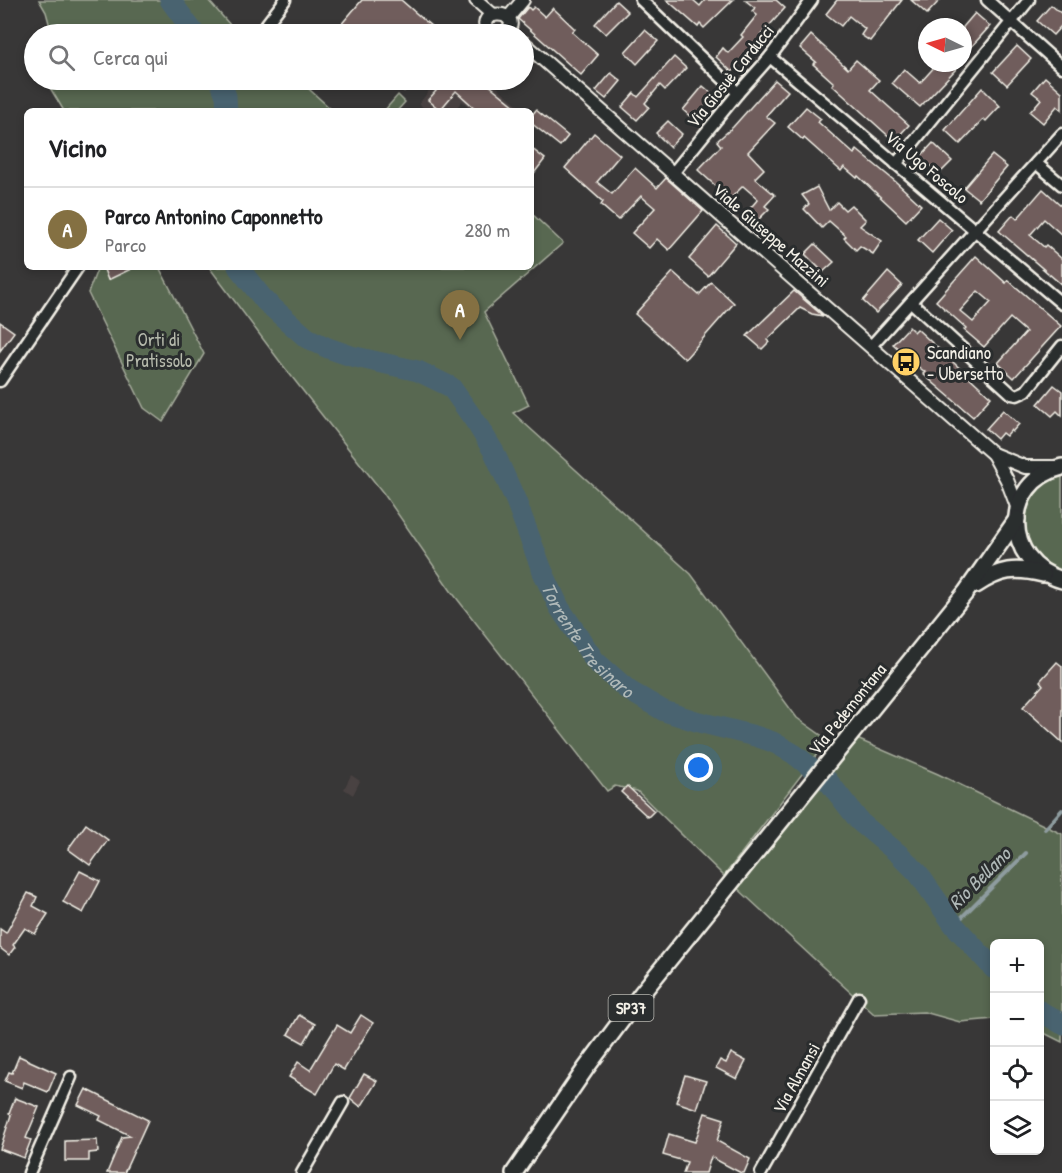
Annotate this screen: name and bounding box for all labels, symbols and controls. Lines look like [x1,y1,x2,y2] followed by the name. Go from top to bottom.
[918,18,972,72] north arrow
[680,19,780,133] street label: Via Giosuè Carducci
[24,24,534,90] search box
[45,41,78,74] icon: search
[93,42,168,72] text: Cerca qui
[880,125,974,209] street label: Via Ugo Foscolo
[48,130,107,165] text: Vicino
[707,177,835,293] street label: Viale Giuseppe Mazzini
[105,201,323,231] text: Parco Antonino Caponnetto
[63,216,72,243] text: A
[465,216,510,243] text: 280 m
[105,231,146,258] text: Parco
[440,290,480,340] pin: A
[126,327,192,373] park label: Orti di Pratissolo
[927,340,1004,386] place label: Scandiano - Ubersetto
[890,346,922,378] bus stop icon: Scandiano - Ubersetto
[536,578,640,705] water label: Torrente Tresinaro
[802,658,892,760] street label: Via Pedemontana
[684,753,713,782] your location
[942,840,1017,915] water label: Rio Bellano
[990,939,1044,1155] map controls
[990,939,1044,993] button: +
[990,993,1044,1047] button: −
[608,995,654,1021] road number: SP37
[766,1038,826,1118] street label: Via Almansi
[990,1047,1044,1101] button: locate
[990,1101,1044,1155] button: layers

